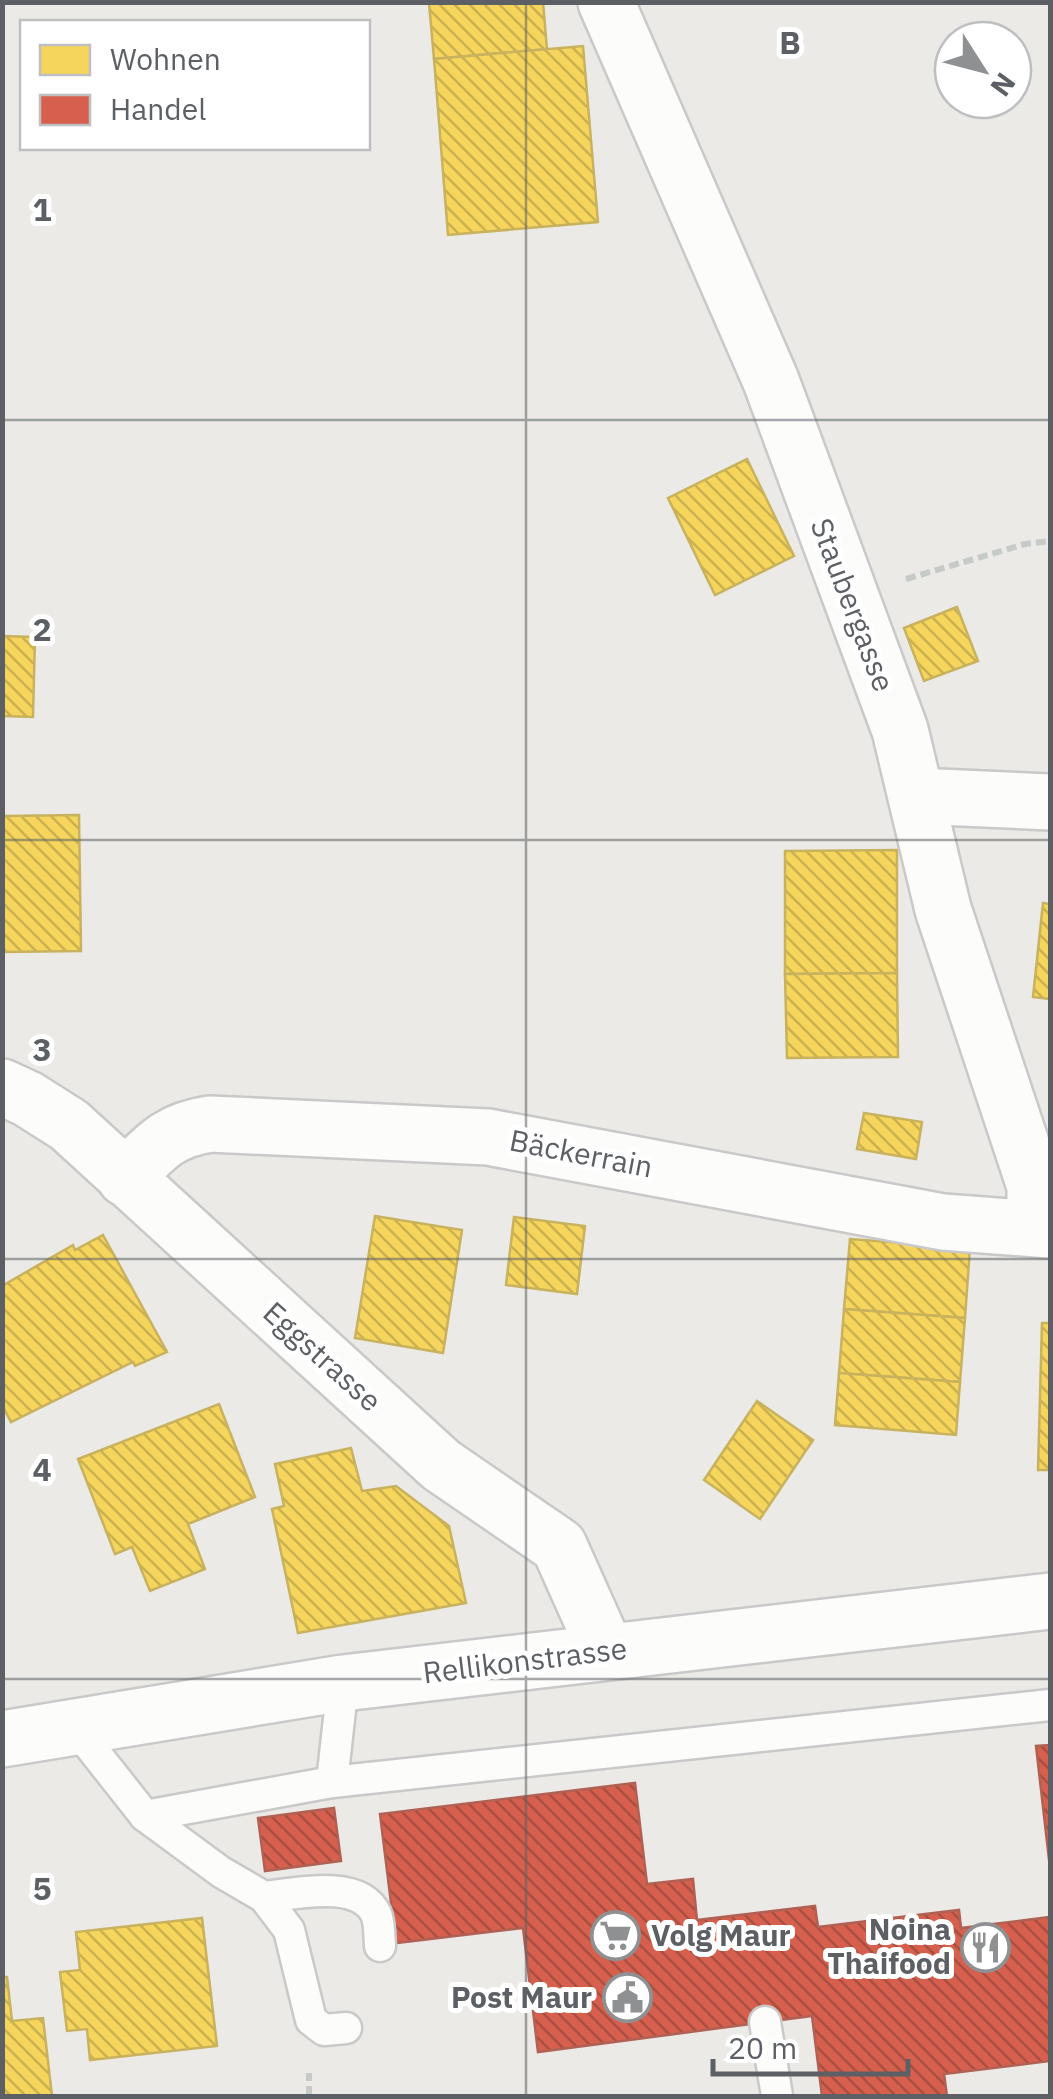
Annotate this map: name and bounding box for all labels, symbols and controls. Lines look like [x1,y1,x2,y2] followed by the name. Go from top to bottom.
[20,20,370,150] legend
[933,20,1033,120] north arrow
[779,21,801,63] text: B
[110,39,221,78] text: Wohnen
[983,66,1025,104] text: N
[110,89,206,128] text: Handel
[32,188,52,230] text: 1
[802,512,904,697] street label: Staubergasse
[32,608,52,650] text: 2
[32,1028,52,1070] text: 3
[506,1120,656,1185] street label: Bäckerrain
[256,1292,390,1419] street label: Eggstrasse
[32,1448,52,1490] text: 4
[421,1628,629,1691] street label: Rellikonstrasse
[32,1867,52,1909] text: 5
[827,1909,951,1982] place label: Noina Thaifood
[590,1910,642,1962] supermarket icon: Volg Maur
[651,1915,791,1954] place label: Volg Maur
[960,1921,1012,1973] restaurant icon: Noina Thaifood
[601,1972,653,2024] public building icon: Post Maur
[451,1977,592,2016] place label: Post Maur
[713,2014,908,2076] scale bar
[728,2028,797,2067] text: 20 m

